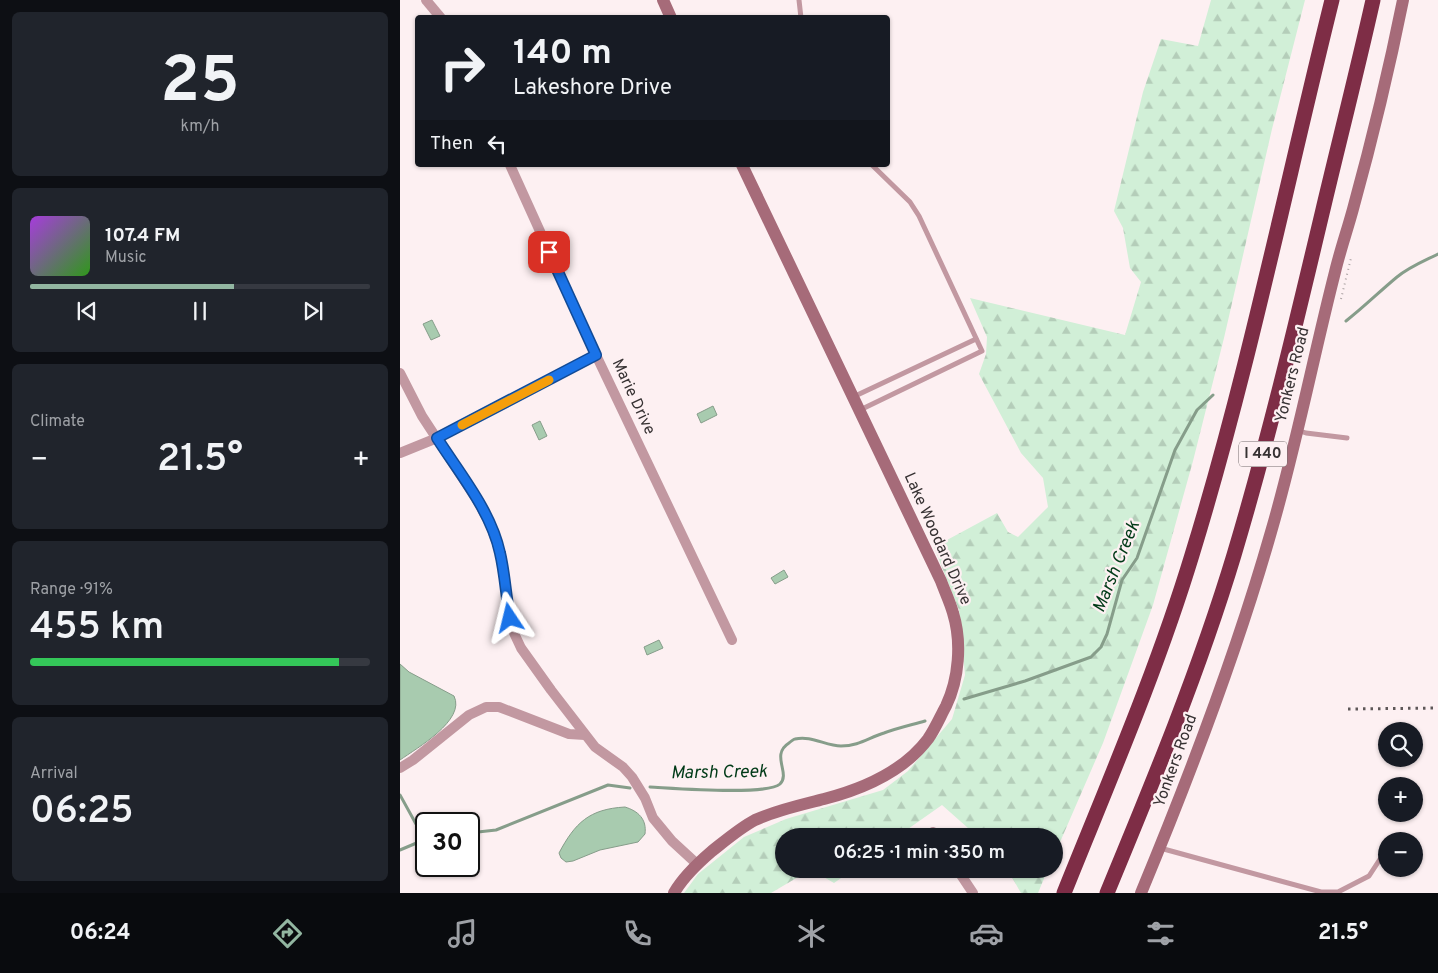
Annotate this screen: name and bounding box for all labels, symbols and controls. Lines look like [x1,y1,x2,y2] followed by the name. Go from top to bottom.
[513,32,612,76] text: 140 m
[430,35,495,100] icon: right
[160,43,240,125] text: 25
[513,75,672,102] text: Lakeshore Drive
[181,117,219,137] text: km/h
[483,130,511,158] icon: left
[430,132,473,156] text: Then
[105,224,180,248] text: 107.4 FM
[528,231,570,273] pin
[535,238,563,266] icon: arrive
[105,248,146,268] text: Music
[73,297,101,325] icon: previous
[186,297,214,325] icon: pause
[299,297,327,325] icon: next
[1271,325,1315,425] street label: Yonkers Road
[607,356,659,438] street label: Marie Drive
[30,412,85,432] text: Climate
[157,436,243,485] text: 21.5°
[1239,442,1287,466] road number: I 440
[30,443,48,479] text: −
[352,443,370,479] text: +
[899,470,975,608] street label: Lake Woodard Drive
[1088,517,1146,616] water label: Marsh Creek
[30,580,113,600] text: Range · 91%
[483,591,535,643] position arrow
[30,604,164,653] text: 455 km
[1150,712,1202,810] street label: Yonkers Road
[1378,722,1423,877] map controls
[1378,722,1423,767] button: search
[670,761,768,785] water label: Marsh Creek
[30,764,78,784] text: Arrival
[1378,777,1423,822] button: +
[30,788,134,837] text: 06:25
[415,812,480,877] speed limit sign: 30
[1378,832,1423,877] button: −
[833,841,1005,865] text: 06:25 · 1 min · 350 m
[270,916,305,951] icon: directions
[445,916,480,951] icon: music
[620,916,655,951] icon: phone
[794,916,829,951] icon: climate
[969,916,1004,951] icon: car
[1143,916,1178,951] icon: filters
[70,920,131,947] text: 06:24
[1318,920,1368,947] text: 21.5°

